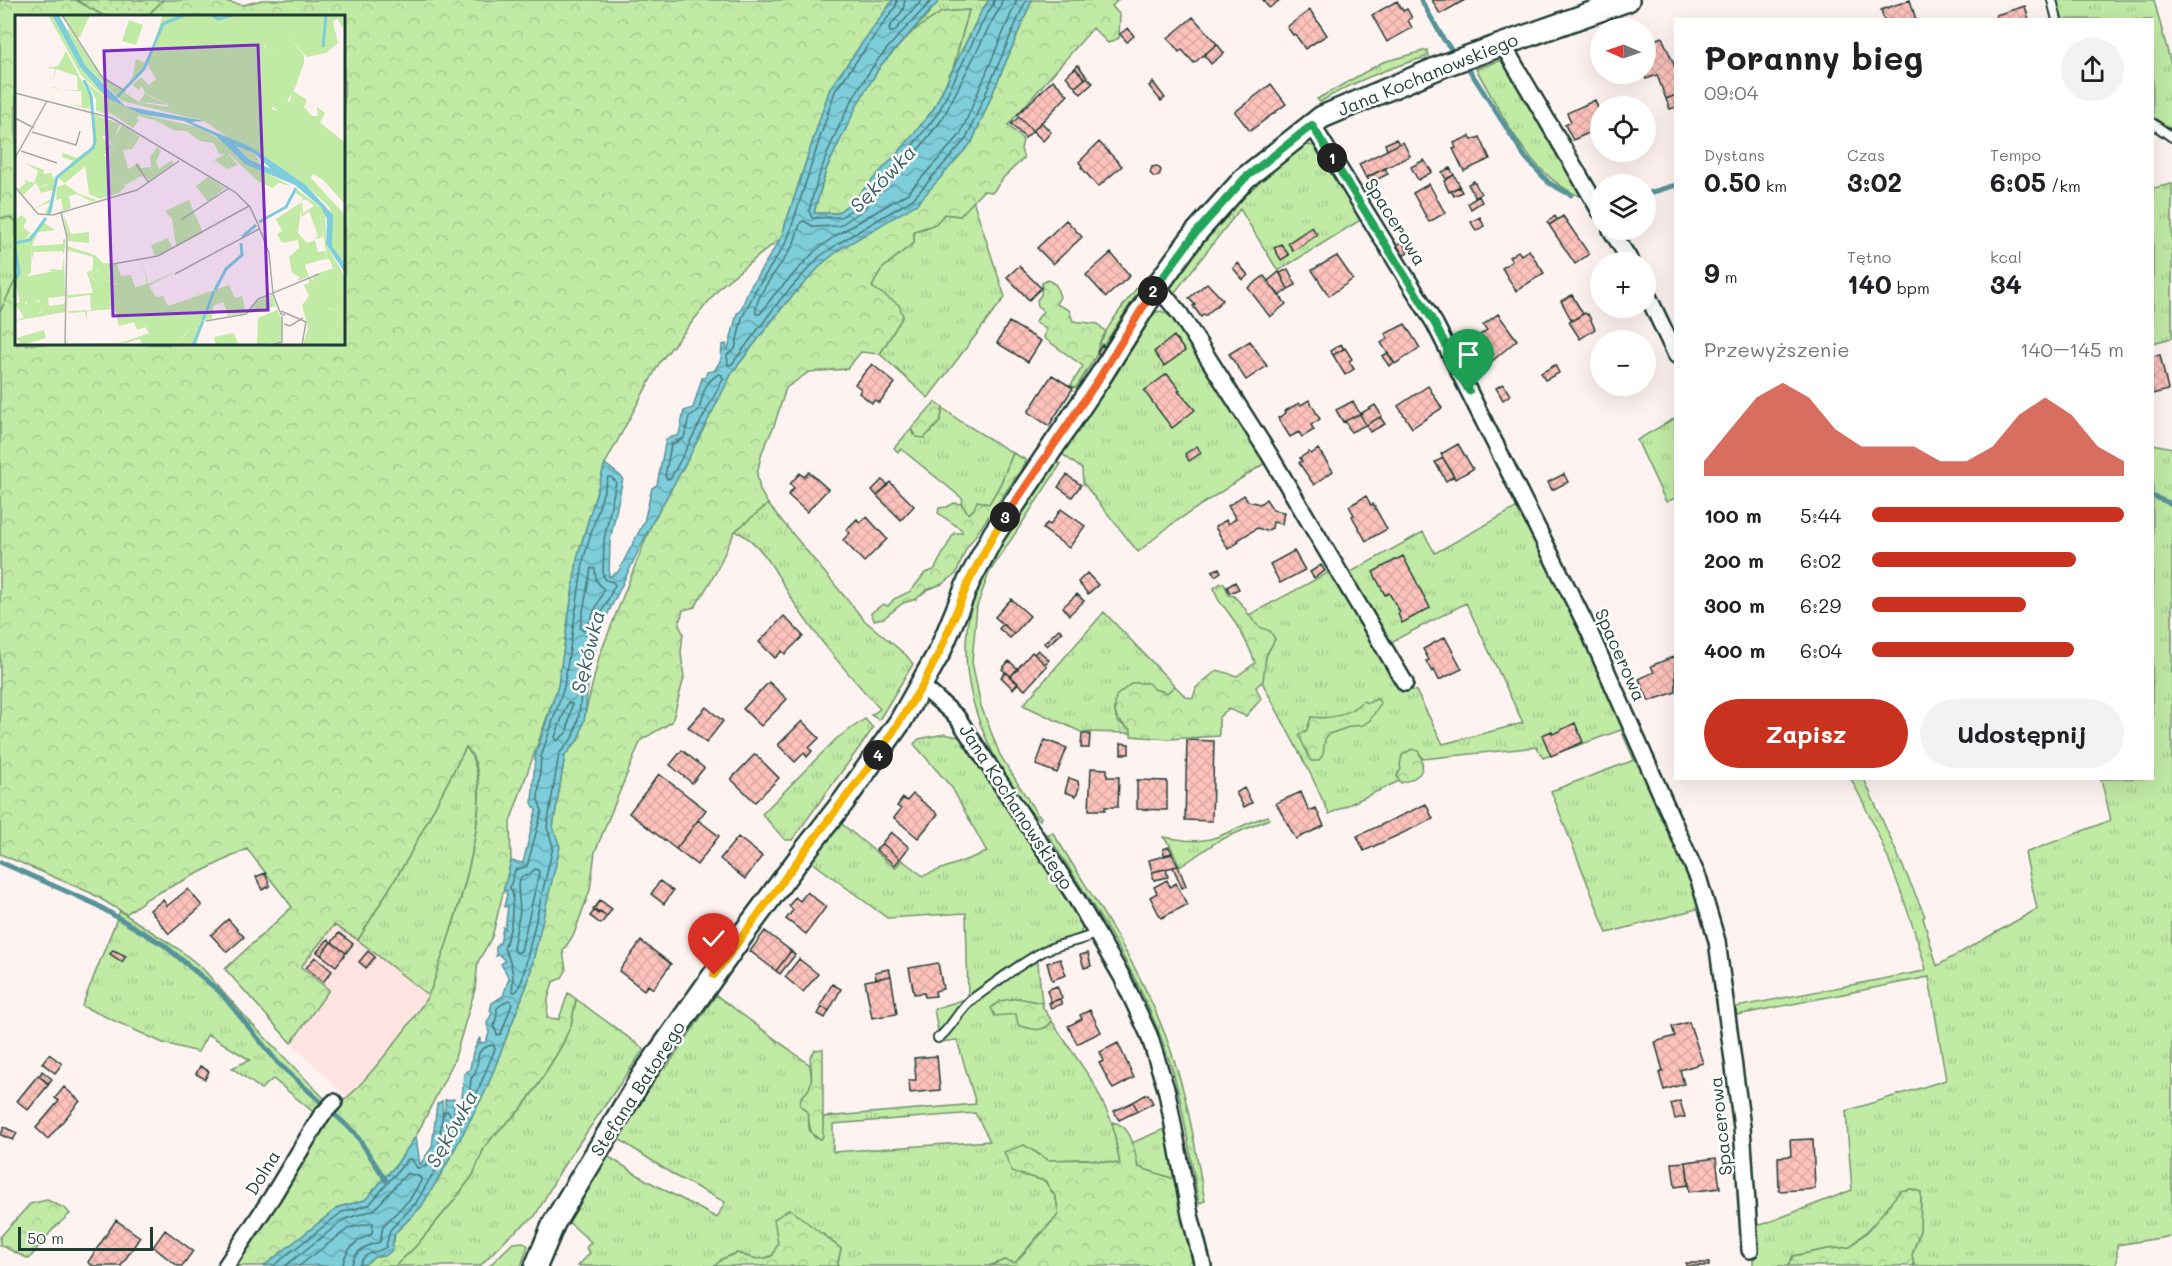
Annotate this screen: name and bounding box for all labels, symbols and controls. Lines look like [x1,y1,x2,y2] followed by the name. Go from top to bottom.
[15,15,345,345] inset map
[1590,18,1656,84] north arrow
[1590,18,1656,396] map controls
[1334,27,1522,121] street label: Jana Kochanowskiego
[1704,35,1923,78] text: Poranny bieg
[2061,38,2124,101] button: share
[1704,79,1758,105] text: 09:04
[1590,96,1656,162] button: locate
[843,139,921,218] water label: Sękówka
[1317,143,1347,173] pin: 1
[1704,144,1765,165] text: Dystans
[1847,144,1885,165] text: Czas
[1990,144,2041,165] text: Tempo
[1328,147,1336,168] text: 1
[1704,165,1761,199] text: 0.50
[1847,165,1902,199] text: 3:02
[1990,165,2046,199] text: 6:05
[1359,173,1432,270] street label: Spacerowa
[1590,174,1656,240] button: layers
[1761,175,1787,196] text: km
[2046,175,2081,196] text: /km
[1847,246,1891,267] text: Tętno
[1990,246,2022,267] text: kcal
[1590,252,1656,318] button: +
[1704,256,1720,290] text: 9
[1720,266,1738,287] text: m
[1847,267,1892,301] text: 140
[1990,267,2022,301] text: 34
[1138,276,1168,306] pin: 2
[1892,277,1930,298] text: bpm
[1149,280,1157,301] text: 2
[1443,329,1494,391] pin
[1590,330,1656,396] button: −
[1704,336,1850,362] text: Przewyższenie
[2020,336,2124,362] text: 140–145 m
[1452,338,1485,371] icon: arrive
[990,502,1020,532] pin: 3
[1704,502,1762,528] text: 100 m
[1800,502,1841,528] text: 5:44
[1000,506,1010,527] text: 3
[1704,547,1764,573] text: 200 m
[1800,547,1842,573] text: 6:02
[1704,592,1765,618] text: 300 m
[1800,592,1841,618] text: 6:29
[1590,604,1652,705] street label: Spacerowa
[564,608,610,696] water label: Sękówka
[1704,637,1765,663] text: 400 m
[1800,637,1842,663] text: 6:04
[1704,699,1908,768] button: Zapisz
[1920,699,2124,768] button: Udostępnij
[954,719,1079,894] street label: Jana Kochanowskiego
[863,740,893,770] pin: 4
[873,744,883,765] text: 4
[688,913,739,975] pin
[697,922,730,955] icon: check
[584,1016,690,1161] street label: Stefana Batorego
[1703,1076,1737,1177] street label: Spacerowa
[419,1085,483,1172] water label: Sękówka
[239,1145,285,1200] street label: Dolna
[18,1224,153,1252] scale bar
[27,1227,64,1248] text: 50 m

